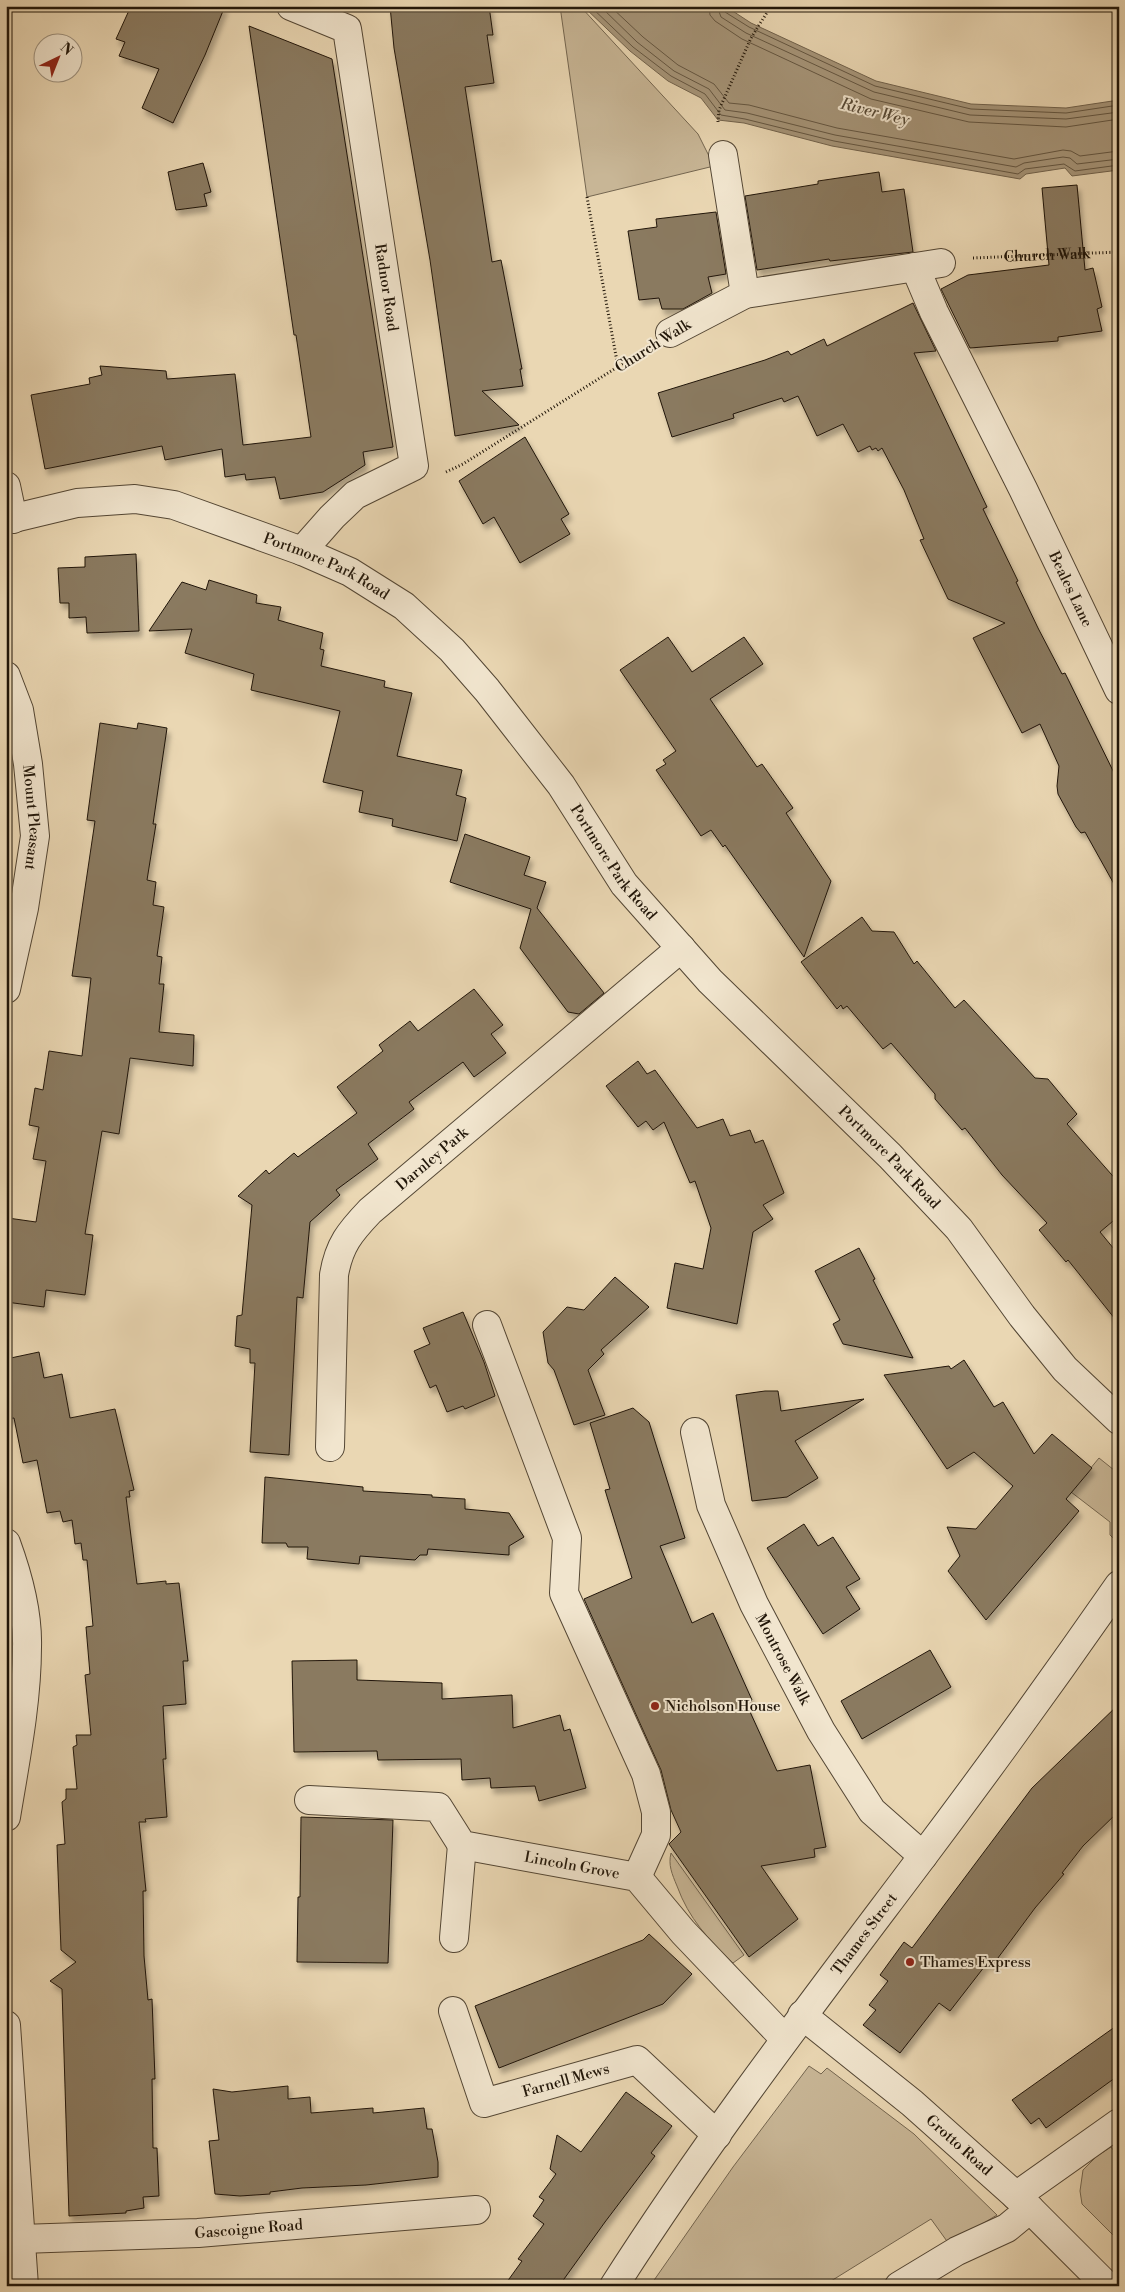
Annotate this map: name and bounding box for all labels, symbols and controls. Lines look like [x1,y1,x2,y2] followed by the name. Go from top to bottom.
[32,32,82,82] north arrow
[56,39,76,60] text: N
[837,94,912,130] water label: River Wey
[371,242,403,333] street label: Radnor Road
[1003,244,1092,266] street label: Church Walk
[611,315,696,377] street label: Church Walk
[261,528,393,604] street label: Portmore Park Road
[1044,547,1097,630] street label: Beales Lane
[19,764,45,872] street label: Mount Pleasant
[566,801,661,924] street label: Portmore Park Road
[834,1102,945,1213] street label: Portmore Park Road
[392,1122,473,1194] street label: Darnley Park
[751,1610,815,1709] street label: Montrose Walk
[665,1697,781,1716] place label: Nicholson House
[649,1700,661,1712] marker: Nicholson House
[523,1847,621,1883] street label: Lincoln Grove
[827,1889,902,1979] street label: Thames Street
[920,1953,1031,1972] place label: Thames Express
[904,1956,916,1968] marker: Thames Express
[520,2059,612,2101] street label: Farnell Mews
[922,2110,997,2180] street label: Grotto Road
[194,2215,304,2243] street label: Gascoigne Road

